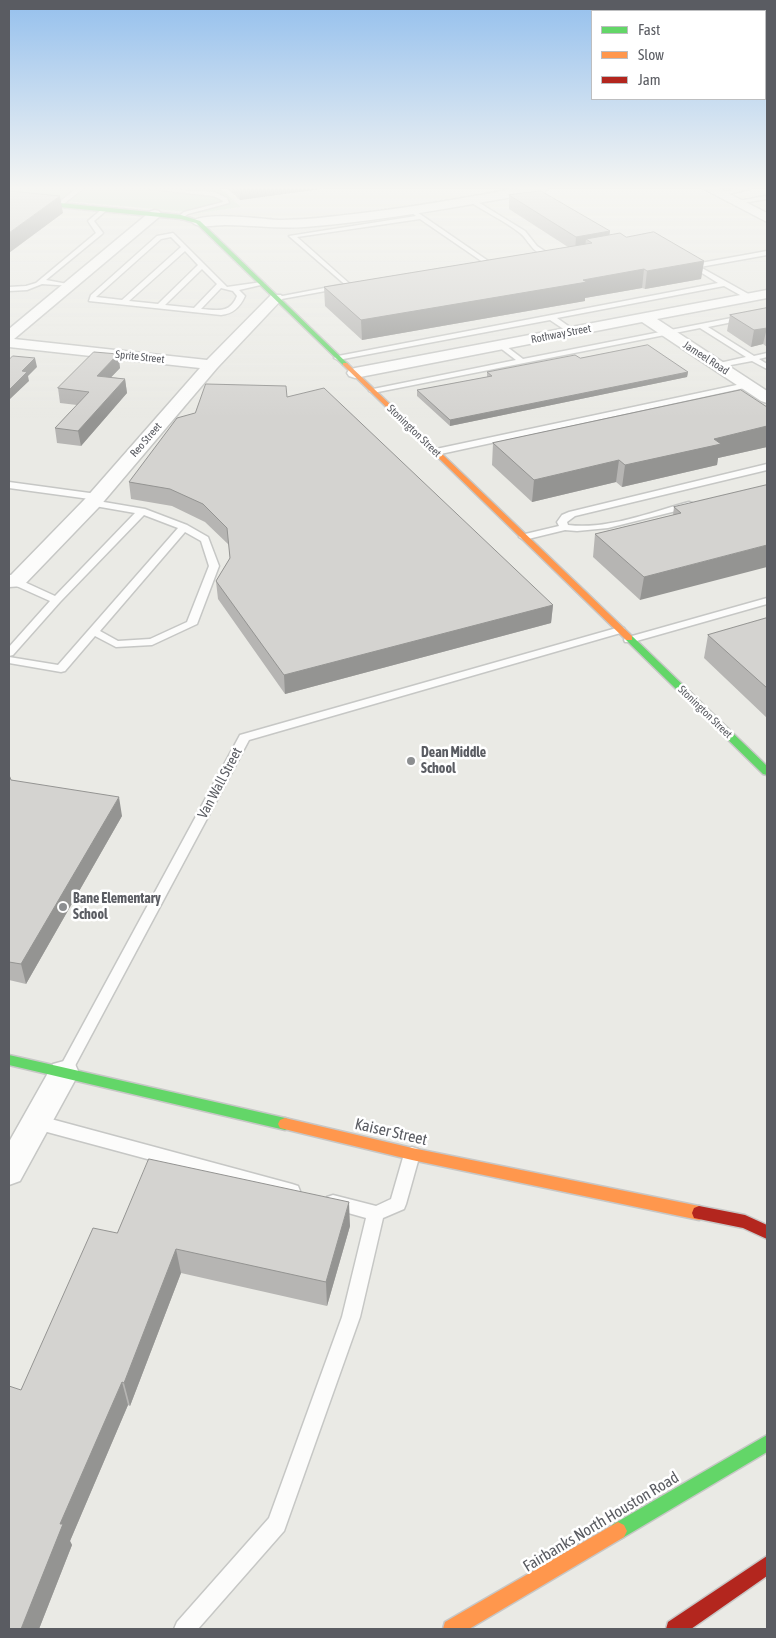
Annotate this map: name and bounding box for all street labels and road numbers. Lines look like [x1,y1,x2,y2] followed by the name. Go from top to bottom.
[530,322,592,346] street label: Rothway Street
[681,338,731,378] street label: Jameel Road
[115,348,165,366] street label: Sprite Street
[384,402,444,460] street label: Stonington Street
[127,420,165,460] street label: Reo Street
[675,683,735,741] street label: Stonington Street
[194,745,246,821] street label: Van Wall Street
[353,1114,429,1150] street label: Kaiser Street
[520,1468,682,1576] street label: Fairbanks North Houston Road

